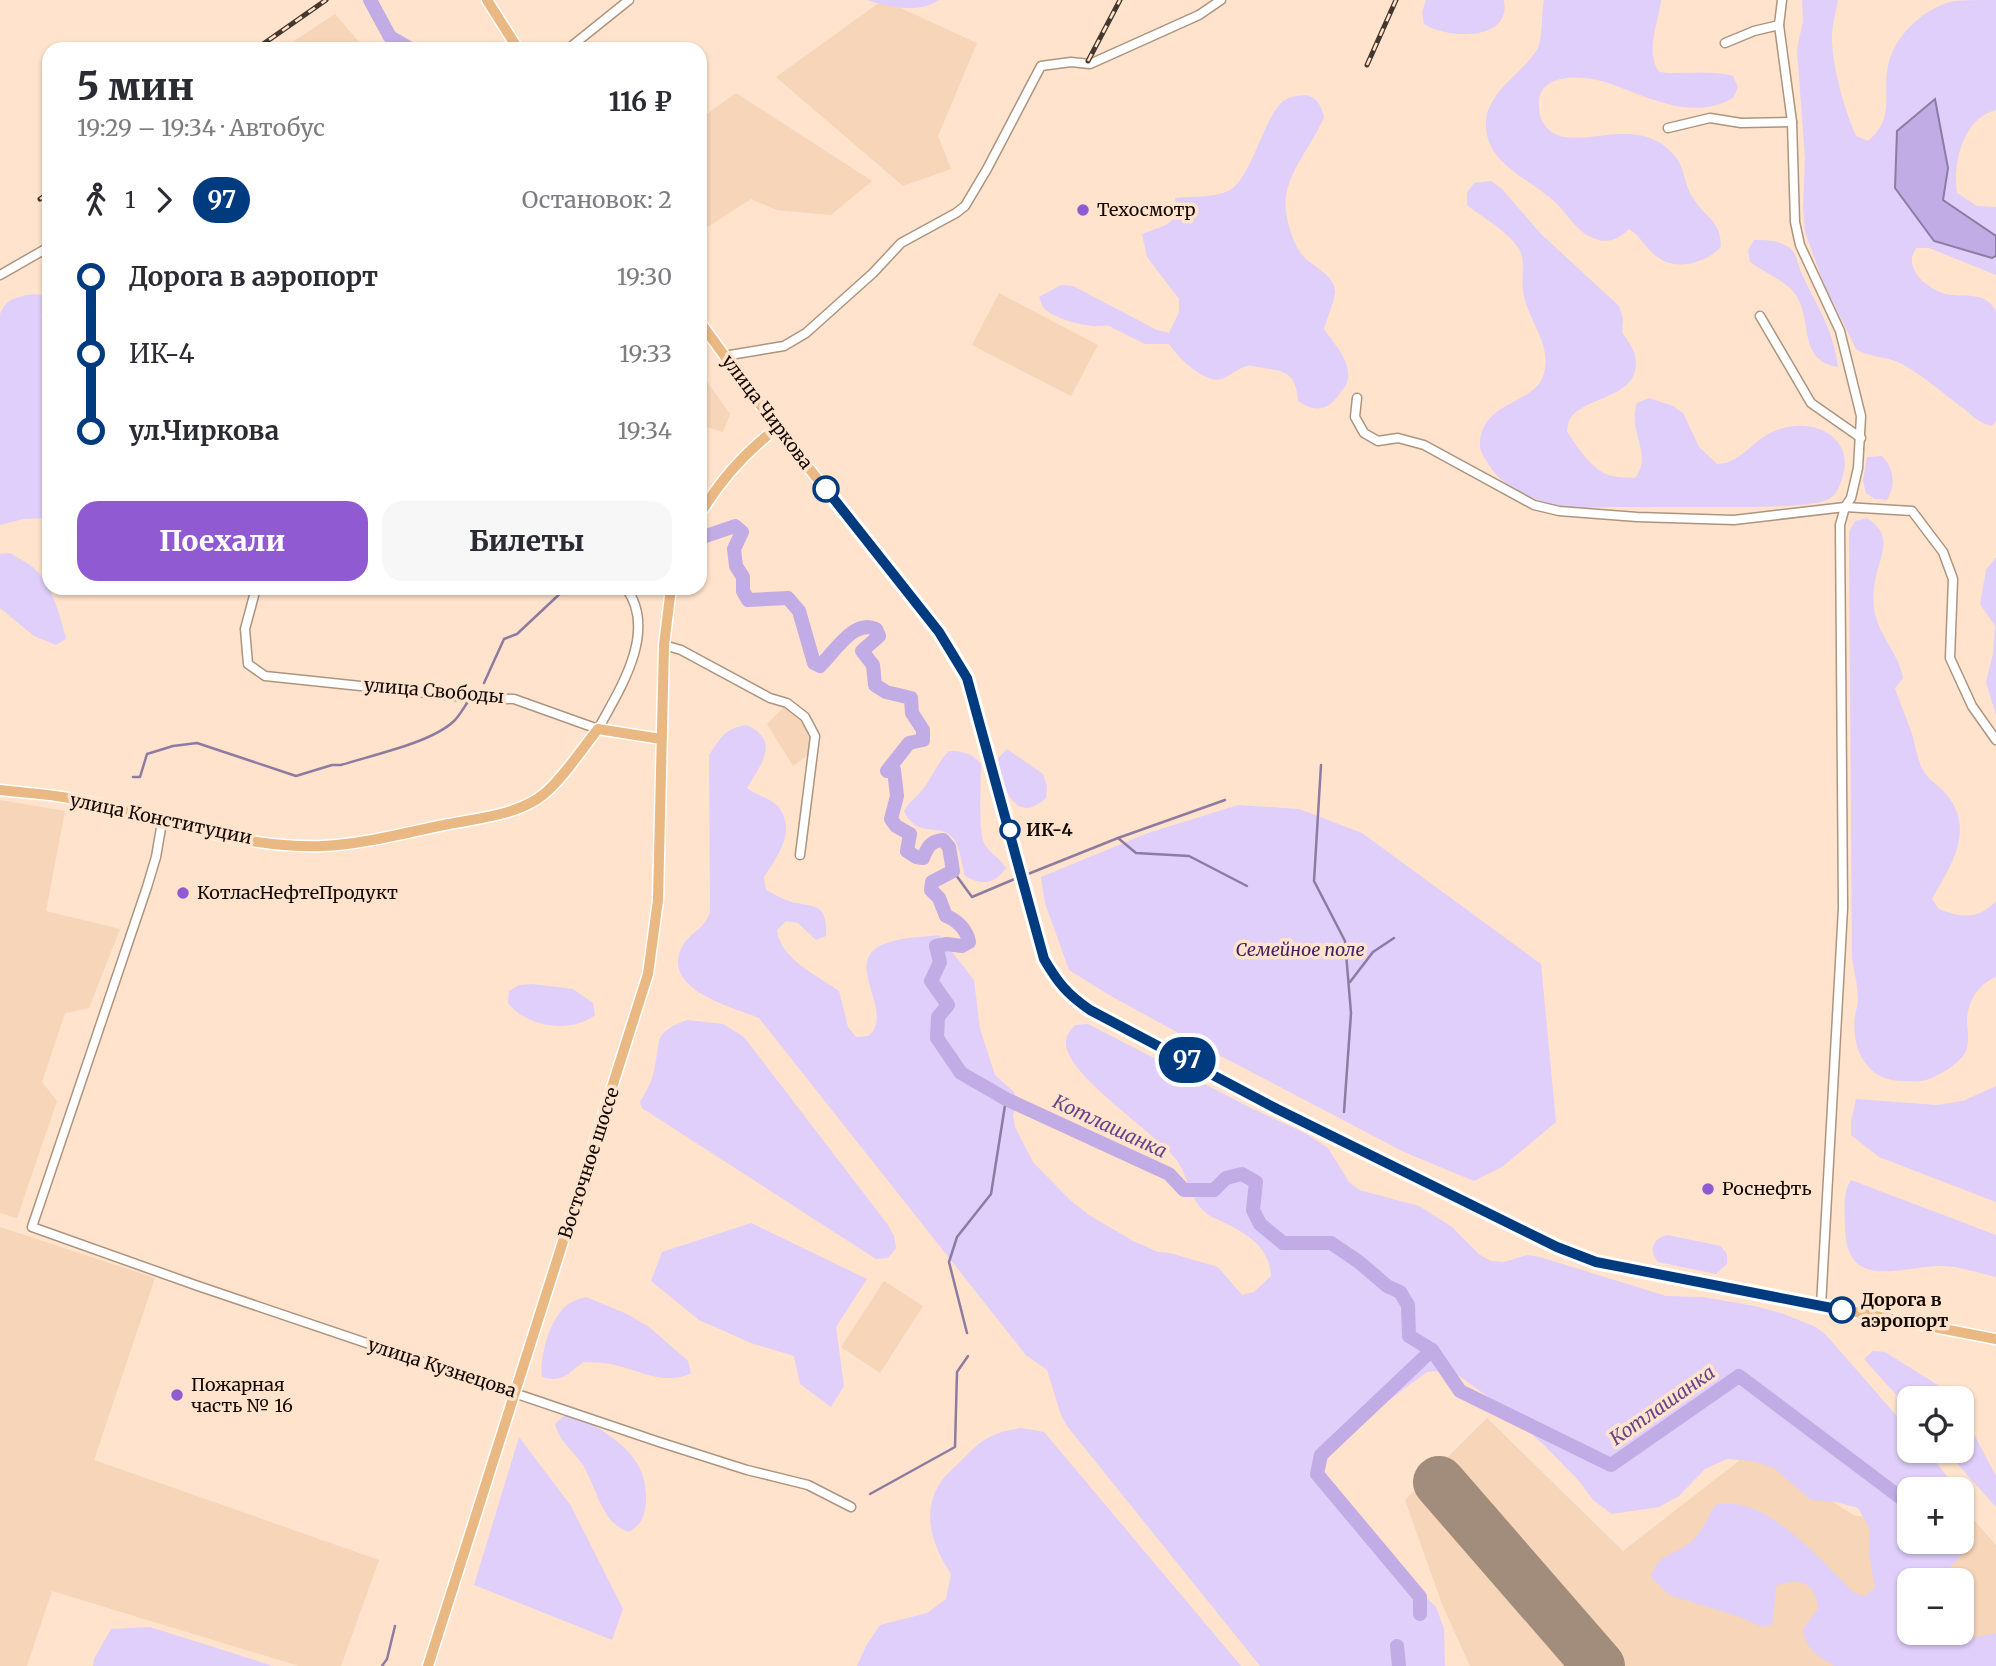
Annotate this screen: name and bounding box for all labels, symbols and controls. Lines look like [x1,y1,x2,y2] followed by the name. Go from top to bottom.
[77,63,194,110] text: 5 мин
[609,85,672,118] text: 116 ₽
[77,113,325,142] text: 19:29 – 19:34 · Автобус
[77,181,115,219] icon: walk
[145,181,183,219] icon: forward
[207,184,236,215] text: 97
[125,185,135,214] text: 1
[522,185,672,214] text: Остановок: 2
[1097,198,1196,221] place label: Техосмотр
[1075,202,1091,218] marker: Техосмотр
[129,260,378,293] text: Дорога в аэропорт
[617,262,672,291] text: 19:30
[129,337,194,370] text: ИК-4
[619,339,672,368] text: 19:33
[717,350,818,474] street label: улица Чиркова
[129,414,279,447] text: ул.Чиркова
[617,416,672,445] text: 19:34
[813,476,839,502] unlabelled marker
[77,501,368,581] button: Поехали
[382,501,672,581] button: Билеты
[363,673,505,708] street label: улица Свободы
[68,788,254,849] street label: улица Конституции
[1026,818,1073,841] place label: ИК-4
[1000,820,1020,840] marker: ИК-4
[197,881,398,904] place label: КотласНефтеПродукт
[175,885,191,901] marker: КотласНефтеПродукт
[1235,938,1365,961] park label: Семейное поле
[1156,1037,1218,1083] line badge: 97
[1173,1044,1201,1075] text: 97
[553,1084,624,1241] street label: Восточное шоссе
[1049,1089,1171,1163] water label: Котлашанка
[1722,1177,1812,1200] place label: Роснефть
[1700,1181,1716,1197] marker: Роснефть
[1861,1288,1948,1332] place label: Дорога в аэропорт
[1829,1297,1855,1323] marker: Дорога в аэропорт
[365,1333,520,1402] street label: улица Кузнецова
[1605,1360,1719,1450] water label: Котлашанка
[191,1373,293,1417] place label: Пожарная часть № 16
[1897,1386,1974,1645] map controls
[1897,1386,1974,1463] button: locate
[169,1387,185,1403] marker: Пожарная часть № 16
[1897,1477,1974,1554] button: +
[1897,1568,1974,1645] button: −

